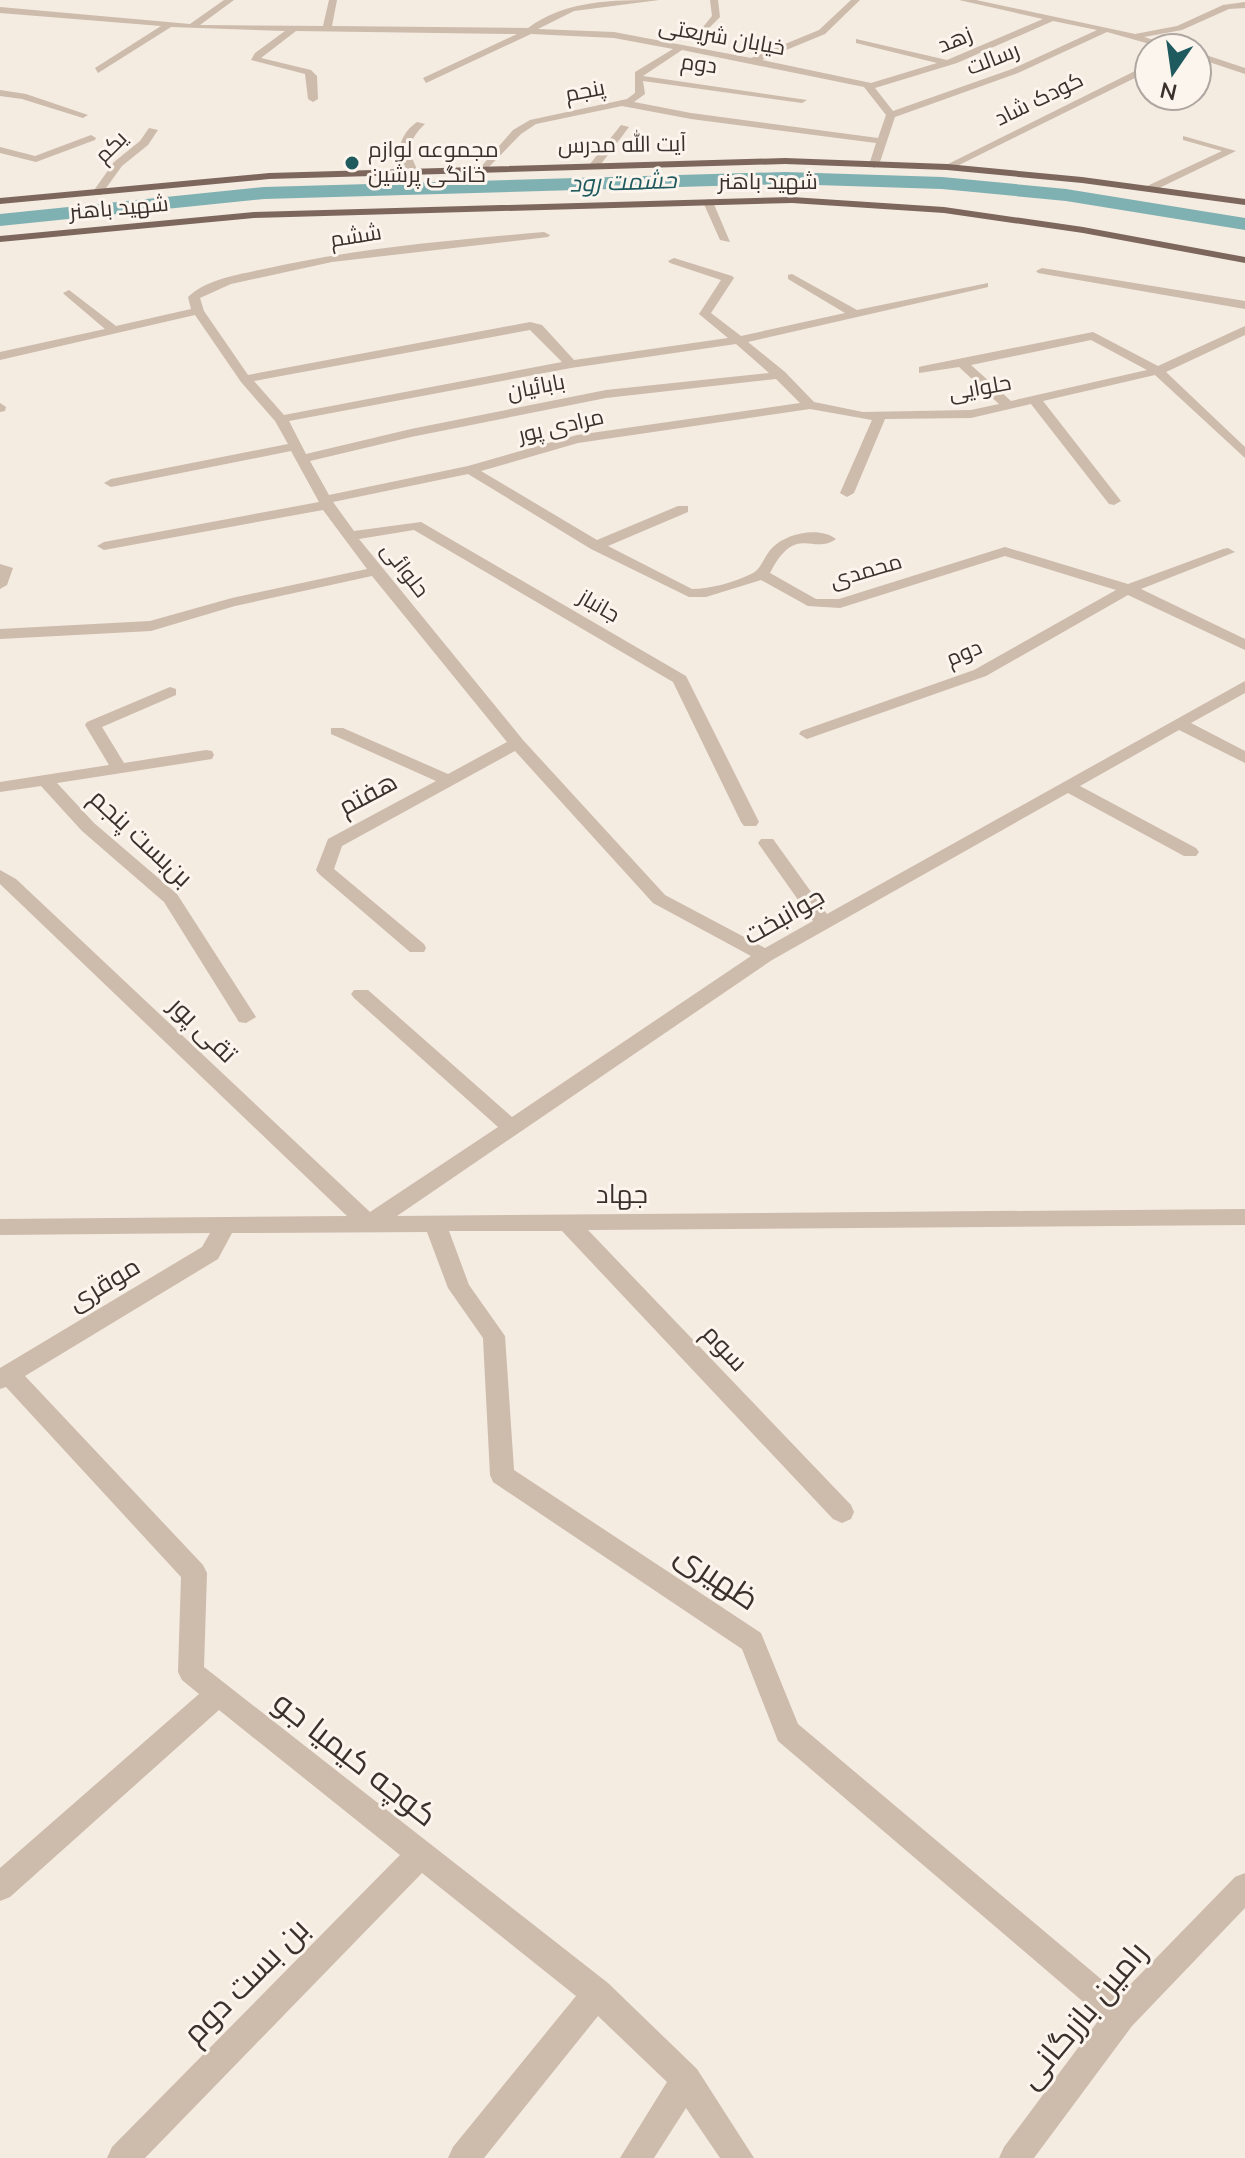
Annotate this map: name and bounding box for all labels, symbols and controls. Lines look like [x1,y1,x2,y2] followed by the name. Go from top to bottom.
[656,11,788,63] street label: خیابان شریعتی
[933,20,977,60] street label: زهد
[1133,32,1213,112] north arrow
[962,35,1024,83] street label: رسالت
[679,47,719,81] street label: دوم
[990,65,1088,133] street label: کودک شاد
[562,72,608,110] street label: پنجم
[1157,74,1180,107] text: N
[88,124,134,170] street label: یکم
[557,129,687,161] street label: آیت الله مدرس
[368,135,499,190] place label: مجموعه لوازم خانگی پرشین
[343,154,361,172] marker: مجموعه لوازم خانگی پرشین
[569,164,679,200] water label: حشمت رود
[716,167,818,197] street label: شهید باهنر
[66,189,170,227] street label: شهید باهنر
[328,217,384,255] street label: ششم
[505,367,567,407] street label: بابائیان
[946,368,1014,408] street label: حلوایی
[513,402,607,451] street label: مرادی پور
[374,536,436,604] street label: حلوائی
[826,546,906,596] street label: محمدی
[571,581,625,630] street label: جانباز
[941,632,987,674] street label: دوم
[332,764,404,824] street label: هفتم
[82,781,200,895] street label: بن‌بست پنجم
[737,879,831,953] street label: جوانبخت
[160,988,245,1071] street label: تقی پور
[596,1177,648,1212] street label: جهاد
[61,1249,147,1319] street label: موقری
[694,1317,756,1379] street label: سوم
[667,1533,767,1621] street label: ظهیری
[264,1681,446,1837] street label: کوچه کیمیا جو
[173,1908,319,2054] street label: بن بست دوم
[1009,1932,1157,2098] street label: رامین بازرگانی

